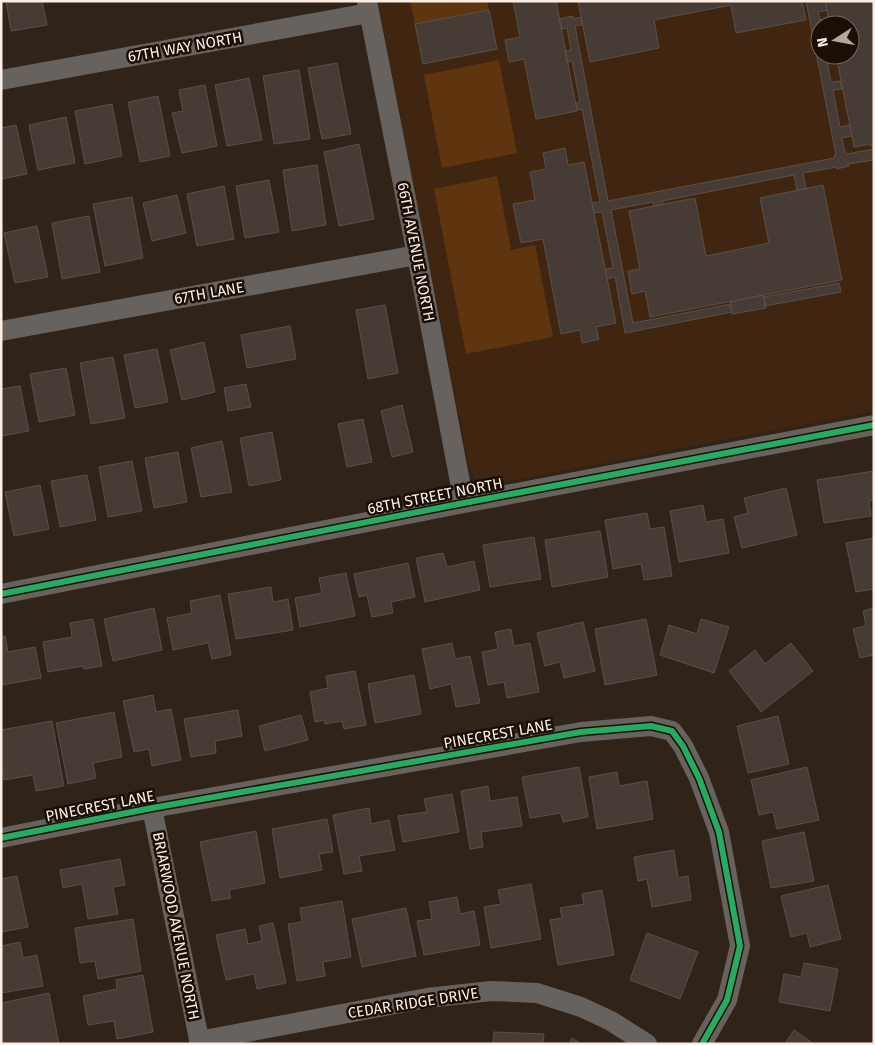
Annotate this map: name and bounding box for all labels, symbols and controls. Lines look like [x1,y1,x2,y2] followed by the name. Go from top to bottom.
[810,15,860,65] north arrow
[126,28,244,66] street label: 67TH WAY NORTH
[813,36,832,49] text: N
[394,181,438,323] street label: 66TH AVENUE NORTH
[173,278,245,308] street label: 67TH LANE
[366,474,504,518] street label: 68TH STREET NORTH
[442,716,554,752] street label: PINECREST LANE
[44,787,156,825] street label: PINECREST LANE
[149,830,203,1022] street label: BRIARWOOD AVENUE NORTH
[347,984,479,1022] street label: CEDAR RIDGE DRIVE

